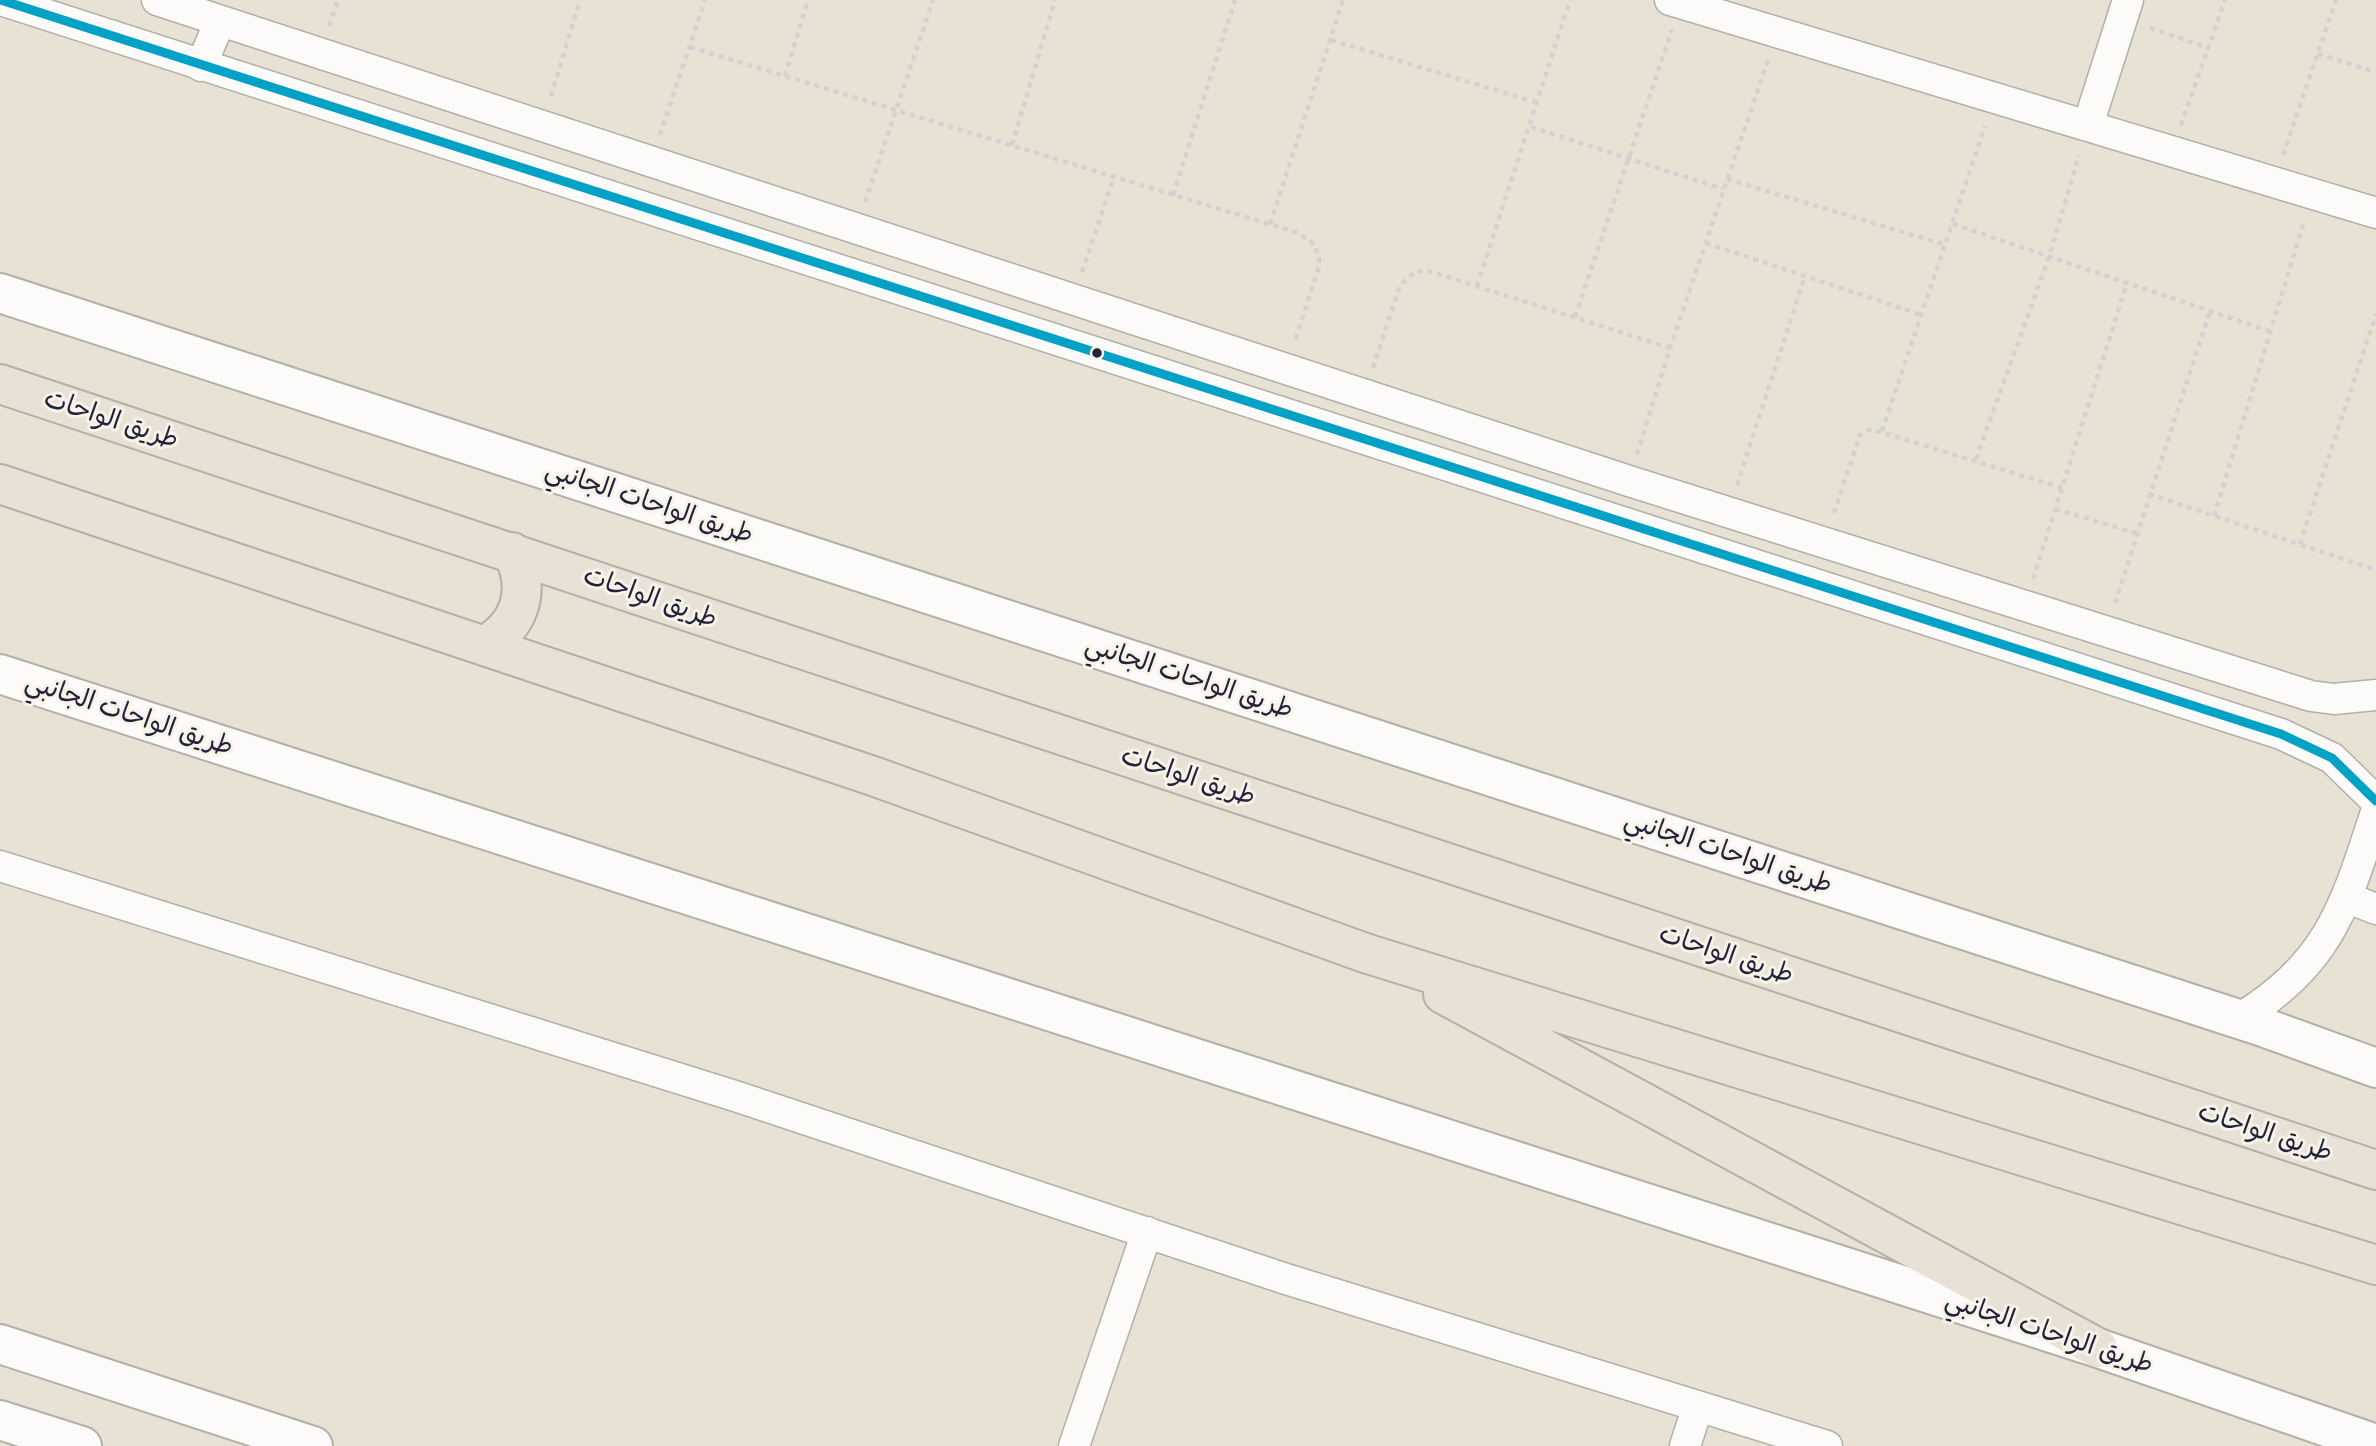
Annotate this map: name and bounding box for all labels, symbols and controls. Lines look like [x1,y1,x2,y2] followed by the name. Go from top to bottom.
[1090,346,1104,360] unlabelled marker
[40,384,182,456] street label: طريق الواحات
[541,455,757,551] street label: طريق الواحات الجانبي
[579,561,721,635] street label: طريق الواحات
[1081,630,1297,726] street label: طريق الواحات الجانبي
[21,667,237,763] street label: طريق الواحات الجانبي
[1117,741,1259,813] street label: طريق الواحات
[1620,805,1836,901] street label: طريق الواحات الجانبي
[1655,919,1797,991] street label: طريق الواحات
[2194,1097,2336,1169] street label: طريق الواحات
[1941,1285,2157,1381] street label: طريق الواحات الجانبي

